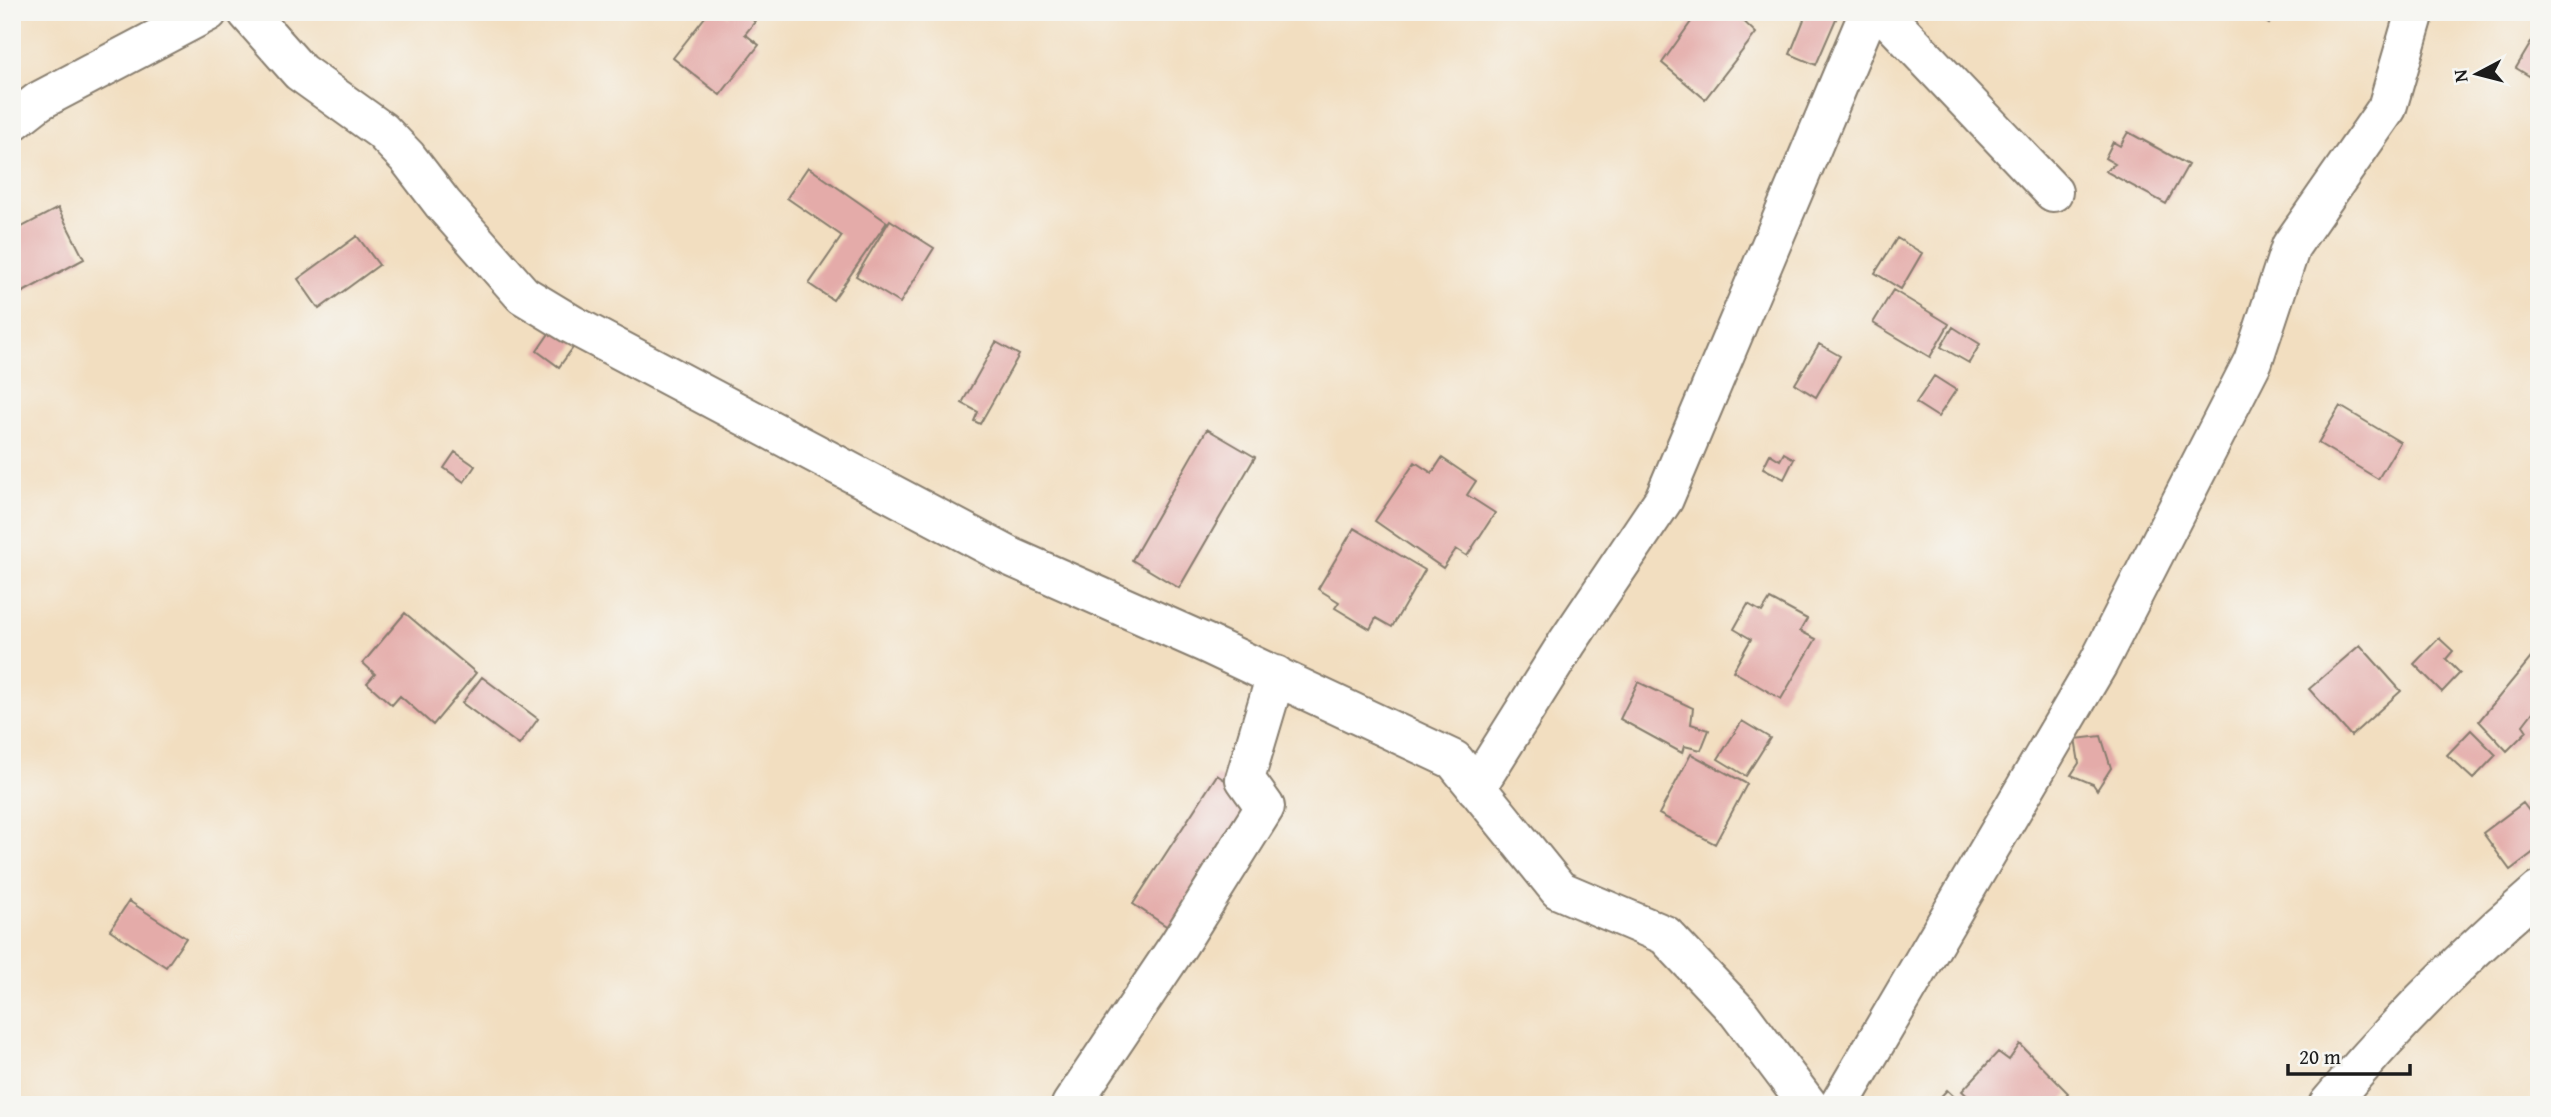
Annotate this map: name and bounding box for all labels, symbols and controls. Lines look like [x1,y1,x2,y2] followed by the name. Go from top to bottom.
[2442,38,2512,108] north arrow
[2445,68,2475,84] text: N
[2288,1033,2411,1077] scale bar
[2299,1041,2341,1072] text: 20 m

